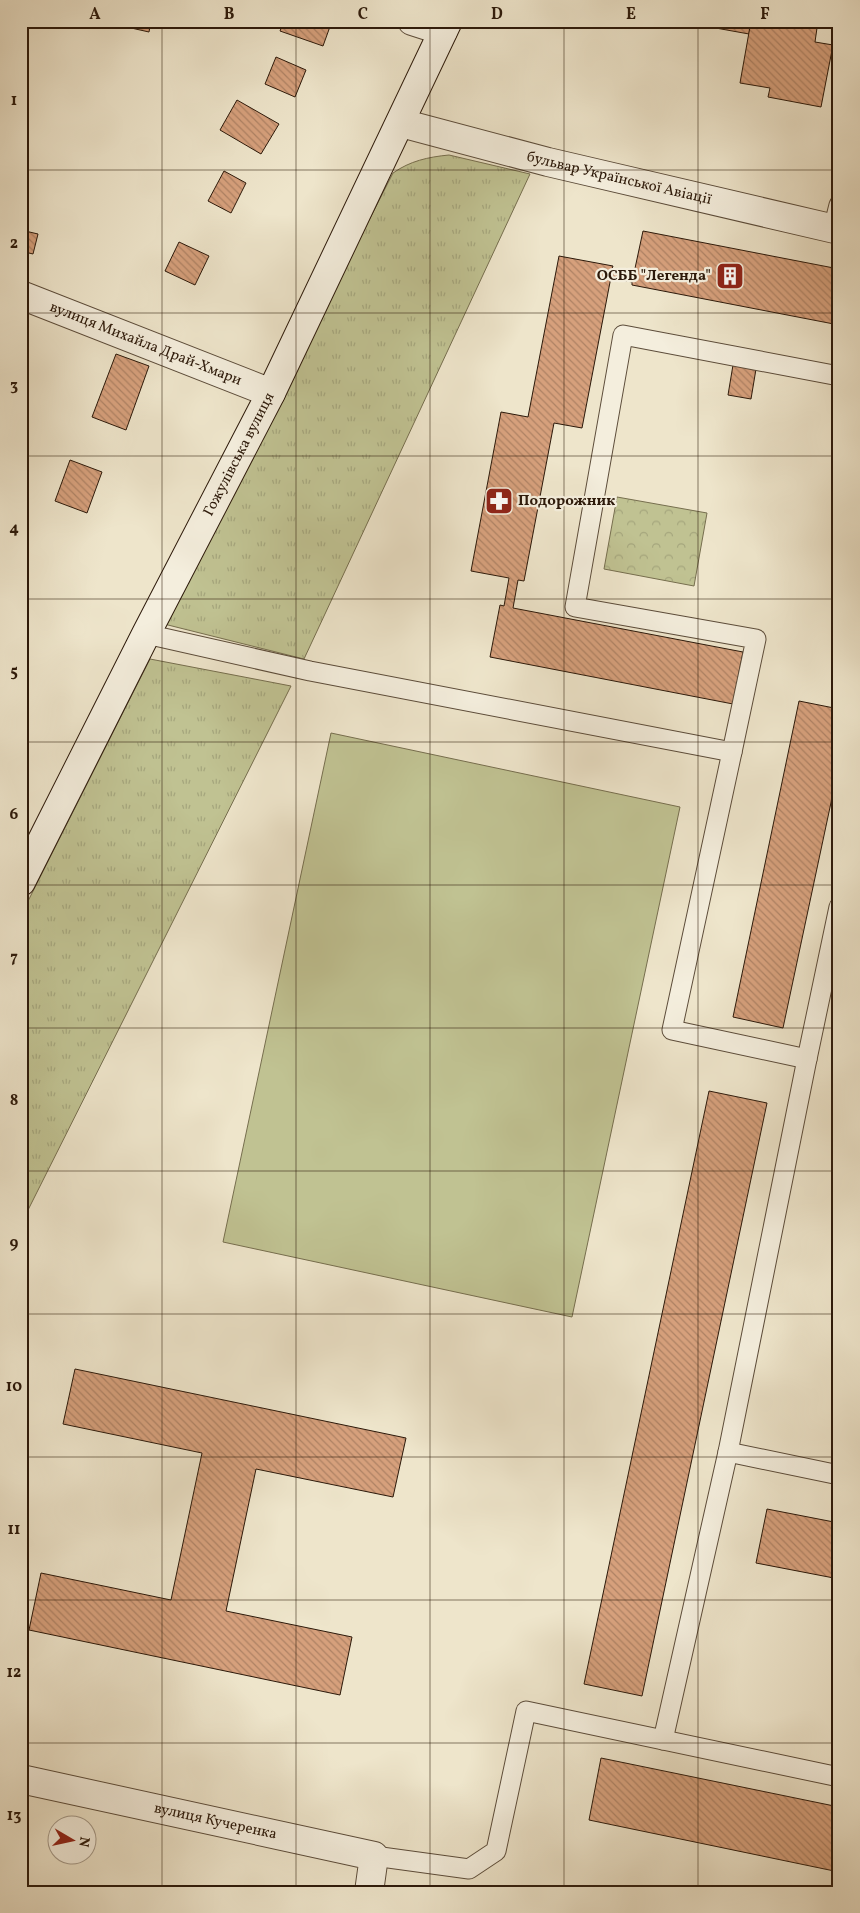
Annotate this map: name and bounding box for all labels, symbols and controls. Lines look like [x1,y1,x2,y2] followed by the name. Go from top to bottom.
[89,4,101,26] text: A
[224,4,235,26] text: B
[358,4,368,26] text: C
[491,4,503,26] text: D
[626,4,636,26] text: E
[760,4,770,26] text: F
[11,90,17,112] text: 1
[524,146,714,210] street label: бульвар Української Авіації
[10,233,18,255] text: 2
[715,261,745,291] building icon: ОСББ "Легенда"
[597,266,711,287] place label: ОСББ "Легенда"
[47,297,245,391] street label: вулиця Михайла Драй-Хмари
[10,375,18,397] text: 3
[198,389,280,520] street label: Гожулівська вулиця
[484,486,514,516] pharmacy icon: Подорожник
[518,491,615,512] place label: Подорожник
[9,518,19,540] text: 4
[10,661,18,683] text: 5
[10,804,19,826] text: 6
[10,947,18,969] text: 7
[10,1090,18,1112] text: 8
[10,1233,19,1255] text: 9
[6,1376,22,1398] text: 10
[8,1519,20,1541] text: 11
[7,1662,21,1684] text: 12
[152,1798,279,1845] street label: вулиця Кучеренка
[7,1805,21,1827] text: 13
[48,1816,98,1866] north arrow
[73,1835,94,1848] text: N

